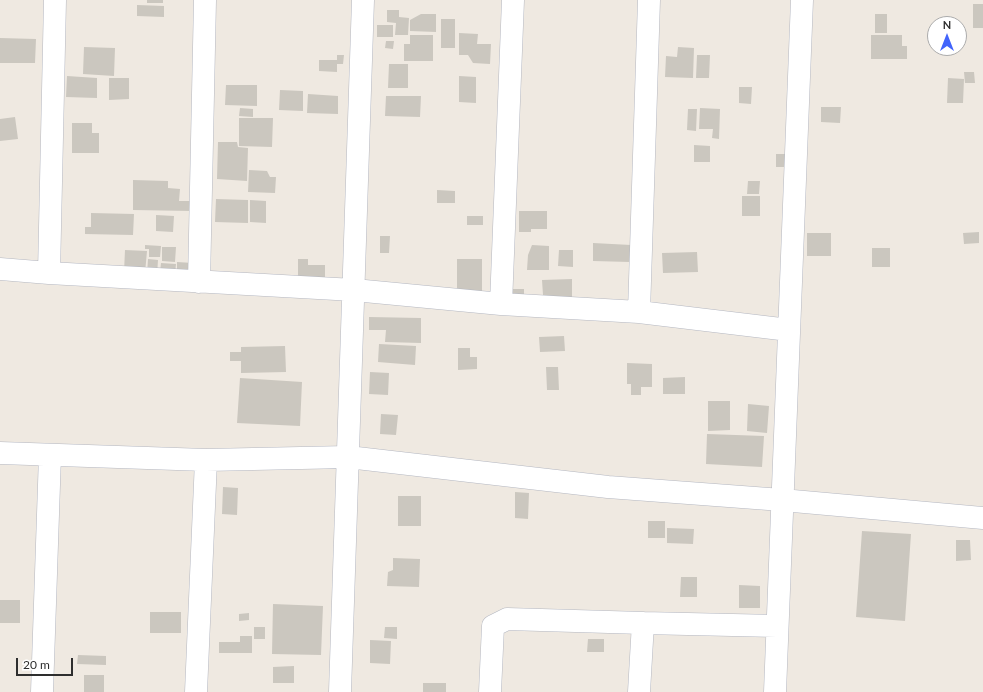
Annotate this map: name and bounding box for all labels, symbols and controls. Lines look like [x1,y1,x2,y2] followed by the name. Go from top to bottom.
[927,16,967,56] north arrow
[943,18,951,31] text: N
[18,650,75,676] scale bar
[23,657,50,672] text: 20 m

